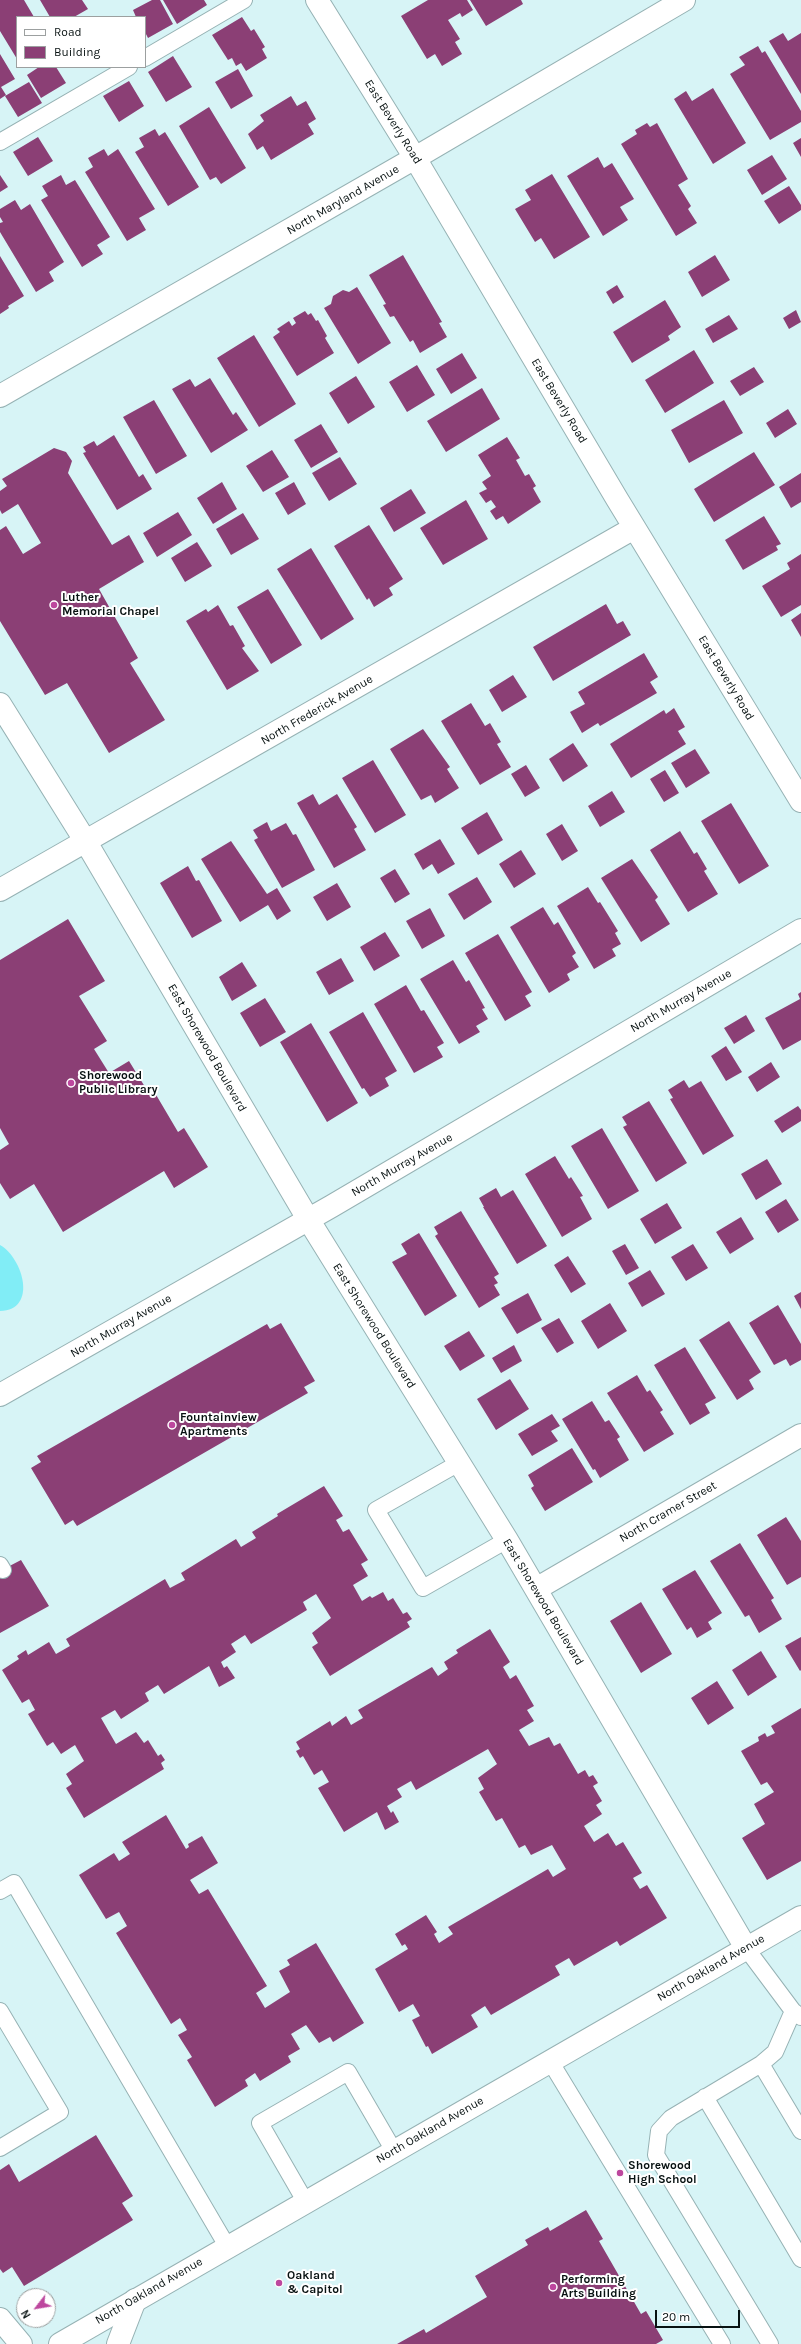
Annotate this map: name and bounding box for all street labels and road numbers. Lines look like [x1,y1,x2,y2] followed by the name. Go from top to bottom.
[361,77,425,167] street label: East Beverly Road
[284,162,402,238] street label: North Maryland Avenue
[528,356,590,446] street label: East Beverly Road
[695,633,757,723] street label: East Beverly Road
[258,672,376,748] street label: North Frederick Avenue
[628,966,734,1036] street label: North Murray Avenue
[164,982,250,1114] street label: East Shorewood Boulevard
[349,1130,455,1200] street label: North Murray Avenue
[329,1261,419,1391] street label: East Shorewood Boulevard
[68,1291,174,1361] street label: North Murray Avenue
[617,1478,719,1546] street label: North Cramer Street
[499,1536,587,1668] street label: East Shorewood Boulevard
[655,1931,767,2005] street label: North Oakland Avenue
[374,2093,486,2167] street label: North Oakland Avenue
[93,2254,205,2328] street label: North Oakland Avenue

